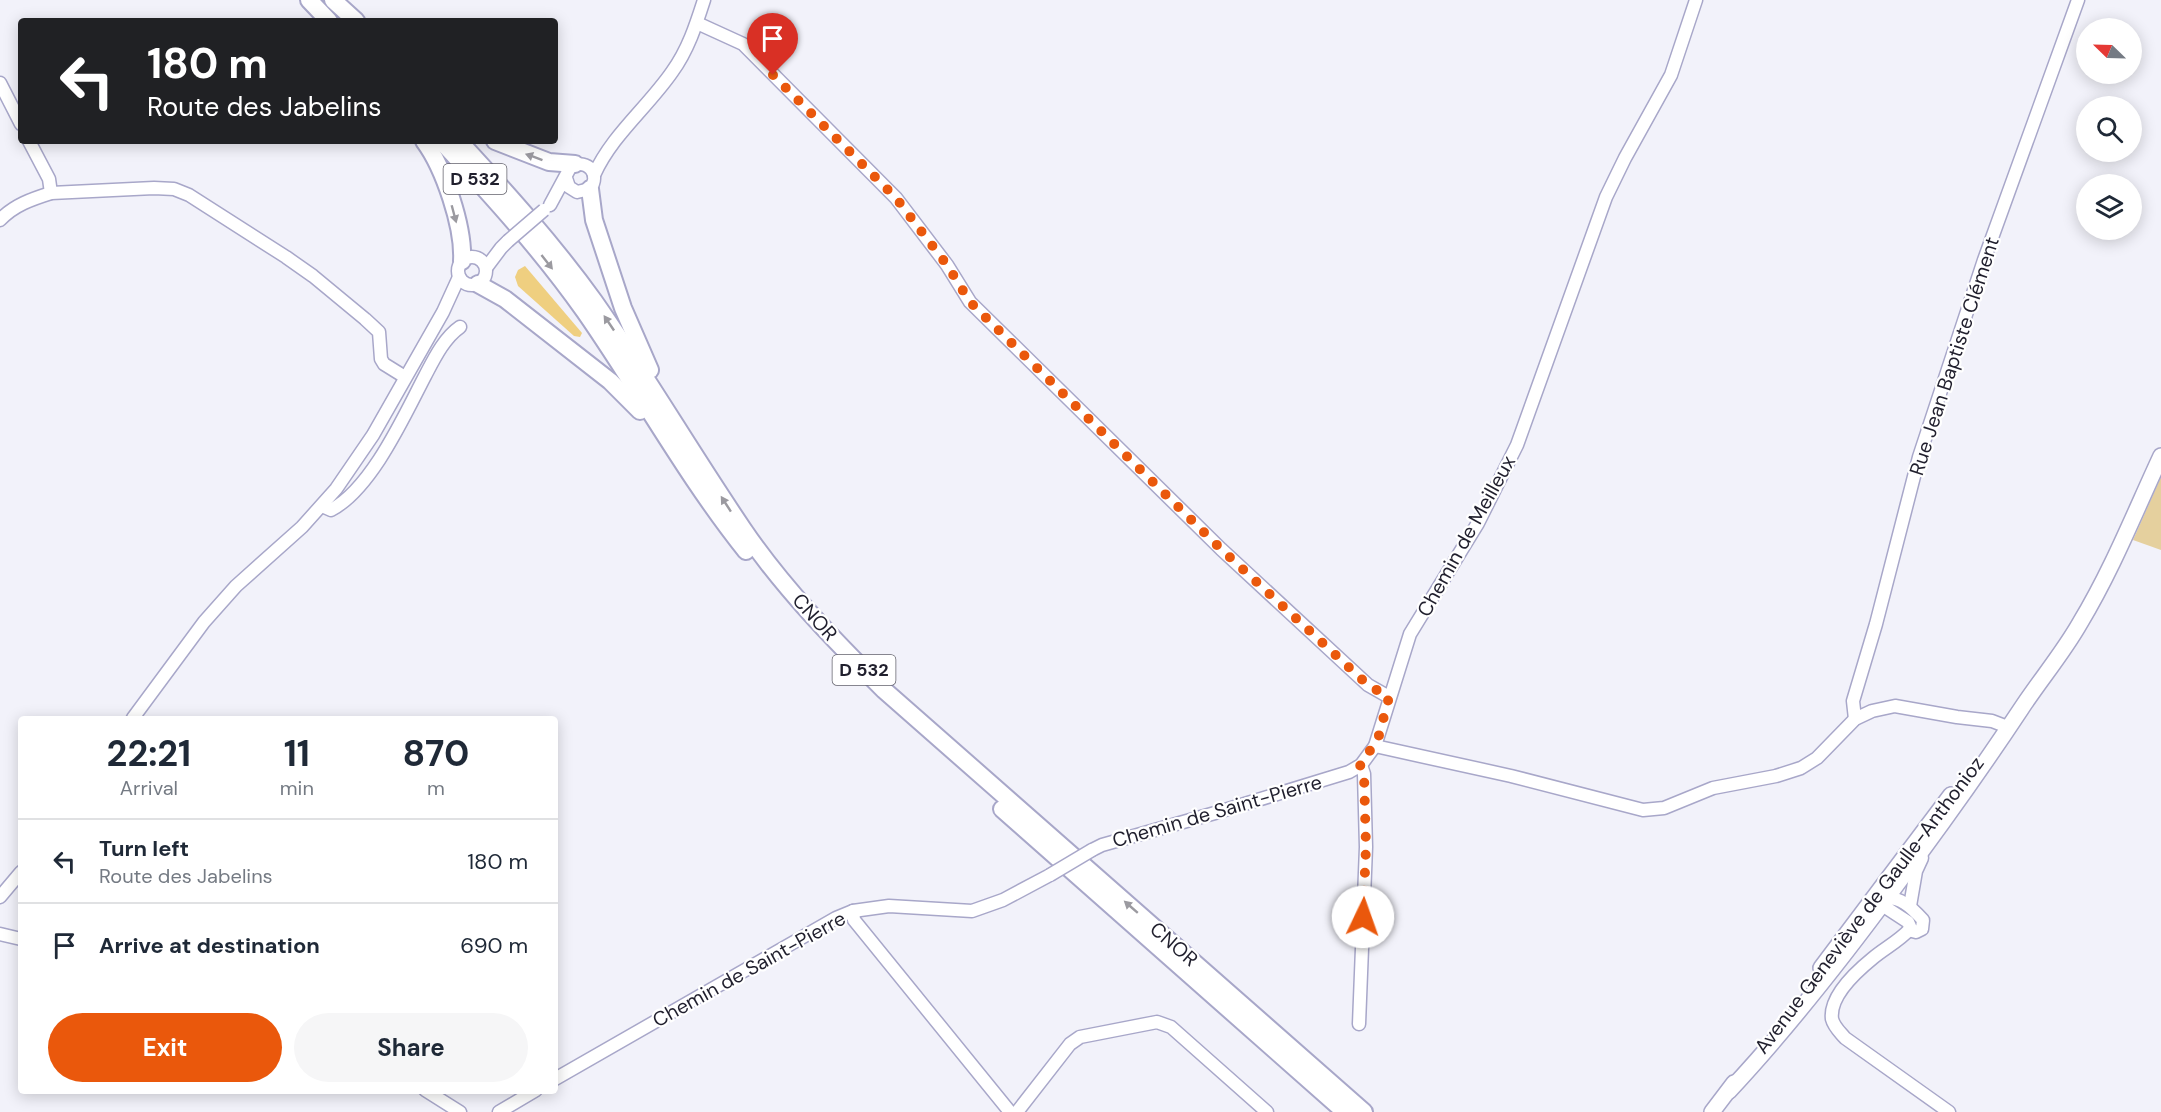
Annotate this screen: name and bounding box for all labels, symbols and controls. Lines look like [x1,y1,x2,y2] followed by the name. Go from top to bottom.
[747,13,798,75] pin
[2076,18,2142,84] north arrow
[2076,18,2142,240] map controls
[756,22,789,55] icon: arrive
[147,36,268,91] text: 180 m
[48,42,126,120] icon: left
[147,89,381,124] text: Route des Jabelins
[2076,96,2142,162] button: search
[525,152,543,162] one-way arrow
[444,164,506,194] road number: D 532
[2076,174,2142,240] button: layers
[450,205,460,223] one-way arrow
[1903,233,2005,479] street label: Rue Jean Baptiste Clément
[540,254,553,270] one-way arrow
[603,315,615,331] one-way arrow
[1411,451,1521,621] street label: Chemin de Meilleux
[721,496,732,512] one-way arrow
[787,588,843,646] street label: CNOR
[832,655,896,685] road number: D 532
[107,730,191,777] text: 22:21
[284,730,310,777] text: 11
[403,730,469,777] text: 870
[1749,751,1989,1059] street label: Avenue Geneviève de Gaulle-Anthonioz
[1109,769,1325,853] street label: Chemin de Saint-Pierre
[120,775,178,801] text: Arrival
[280,775,314,801] text: min
[427,775,445,801] text: m
[99,834,189,863] text: Turn left
[48,845,81,878] icon: left
[467,847,528,876] text: 180 m
[99,863,273,889] text: Route des Jabelins
[1331,885,1395,949] position arrow
[1123,900,1139,913] one-way arrow
[648,905,850,1033] street label: Chemin de Saint-Pierre
[1145,916,1203,972] street label: CNOR
[48,929,81,962] icon: arrive
[99,931,320,960] text: Arrive at destination
[460,931,528,960] text: 690 m
[48,1013,282,1082] button: Exit
[294,1013,528,1082] button: Share

